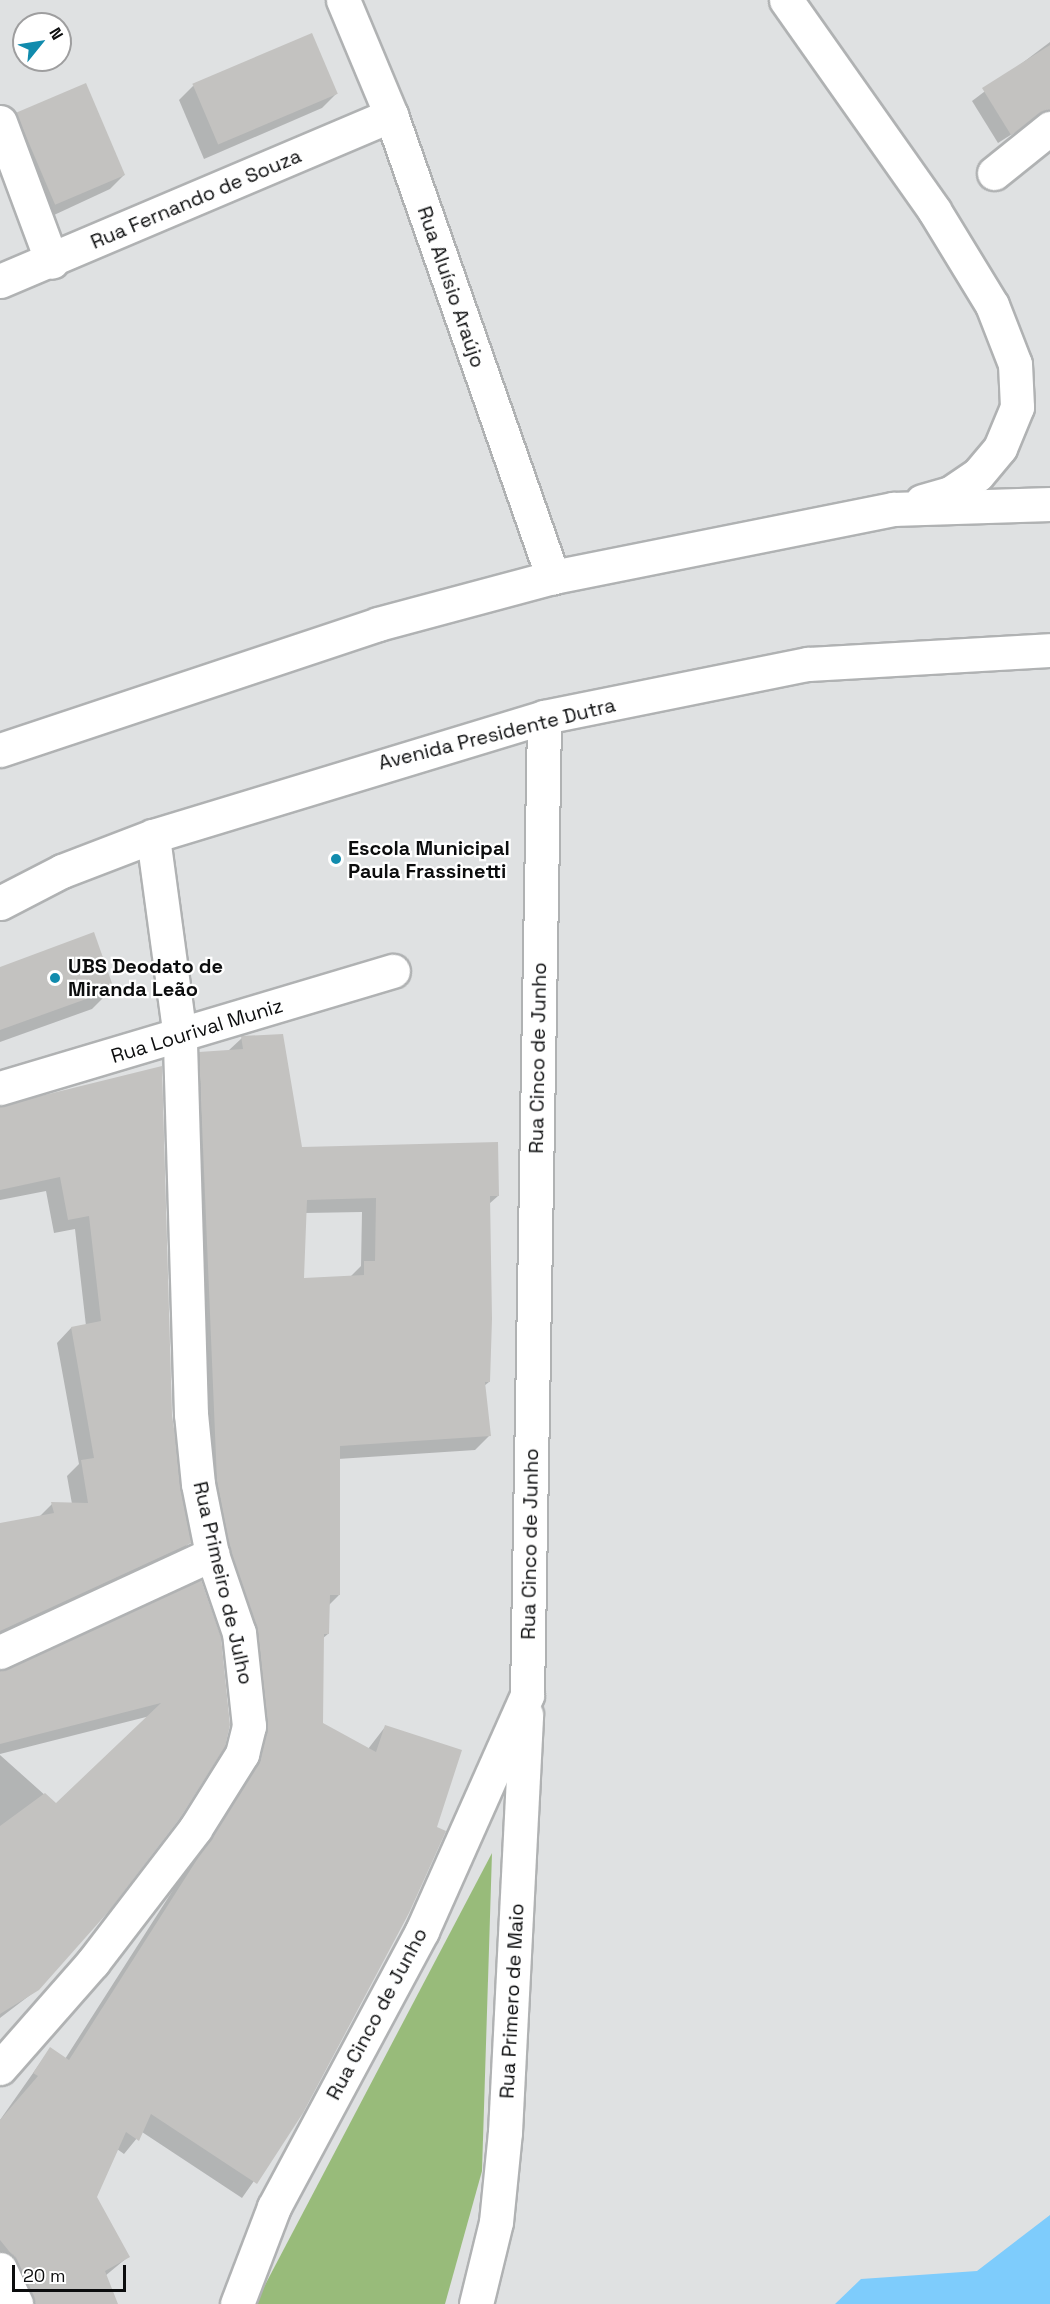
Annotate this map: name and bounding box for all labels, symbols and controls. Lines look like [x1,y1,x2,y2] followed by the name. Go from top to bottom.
[12,12,72,72] north arrow
[45,24,68,44] text: N
[87,144,305,254] street label: Rua Fernando de Souza
[412,203,490,371] street label: Rua Aluísio Araújo
[376,693,618,775] street label: Avenida Presidente Dutra
[348,836,510,883] place label: Escola Municipal Paula Frassinetti
[329,852,343,866] marker: Escola Municipal Paula Frassinetti
[68,954,223,1001] place label: UBS Deodato de Miranda Leão
[524,962,552,1154] street label: Rua Cinco de Junho
[46,969,64,987] marker: UBS Deodato de Miranda Leão
[108,993,286,1069] street label: Rua Lourival Muniz
[516,1448,544,1640] street label: Rua Cinco de Junho
[188,1479,258,1687] street label: Rua Primeiro de Julho
[495,1903,529,2099] street label: Rua Primero de Maio
[321,1924,433,2104] street label: Rua Cinco de Junho
[15,2253,129,2291] scale bar
[23,2264,66,2287] text: 20 m

